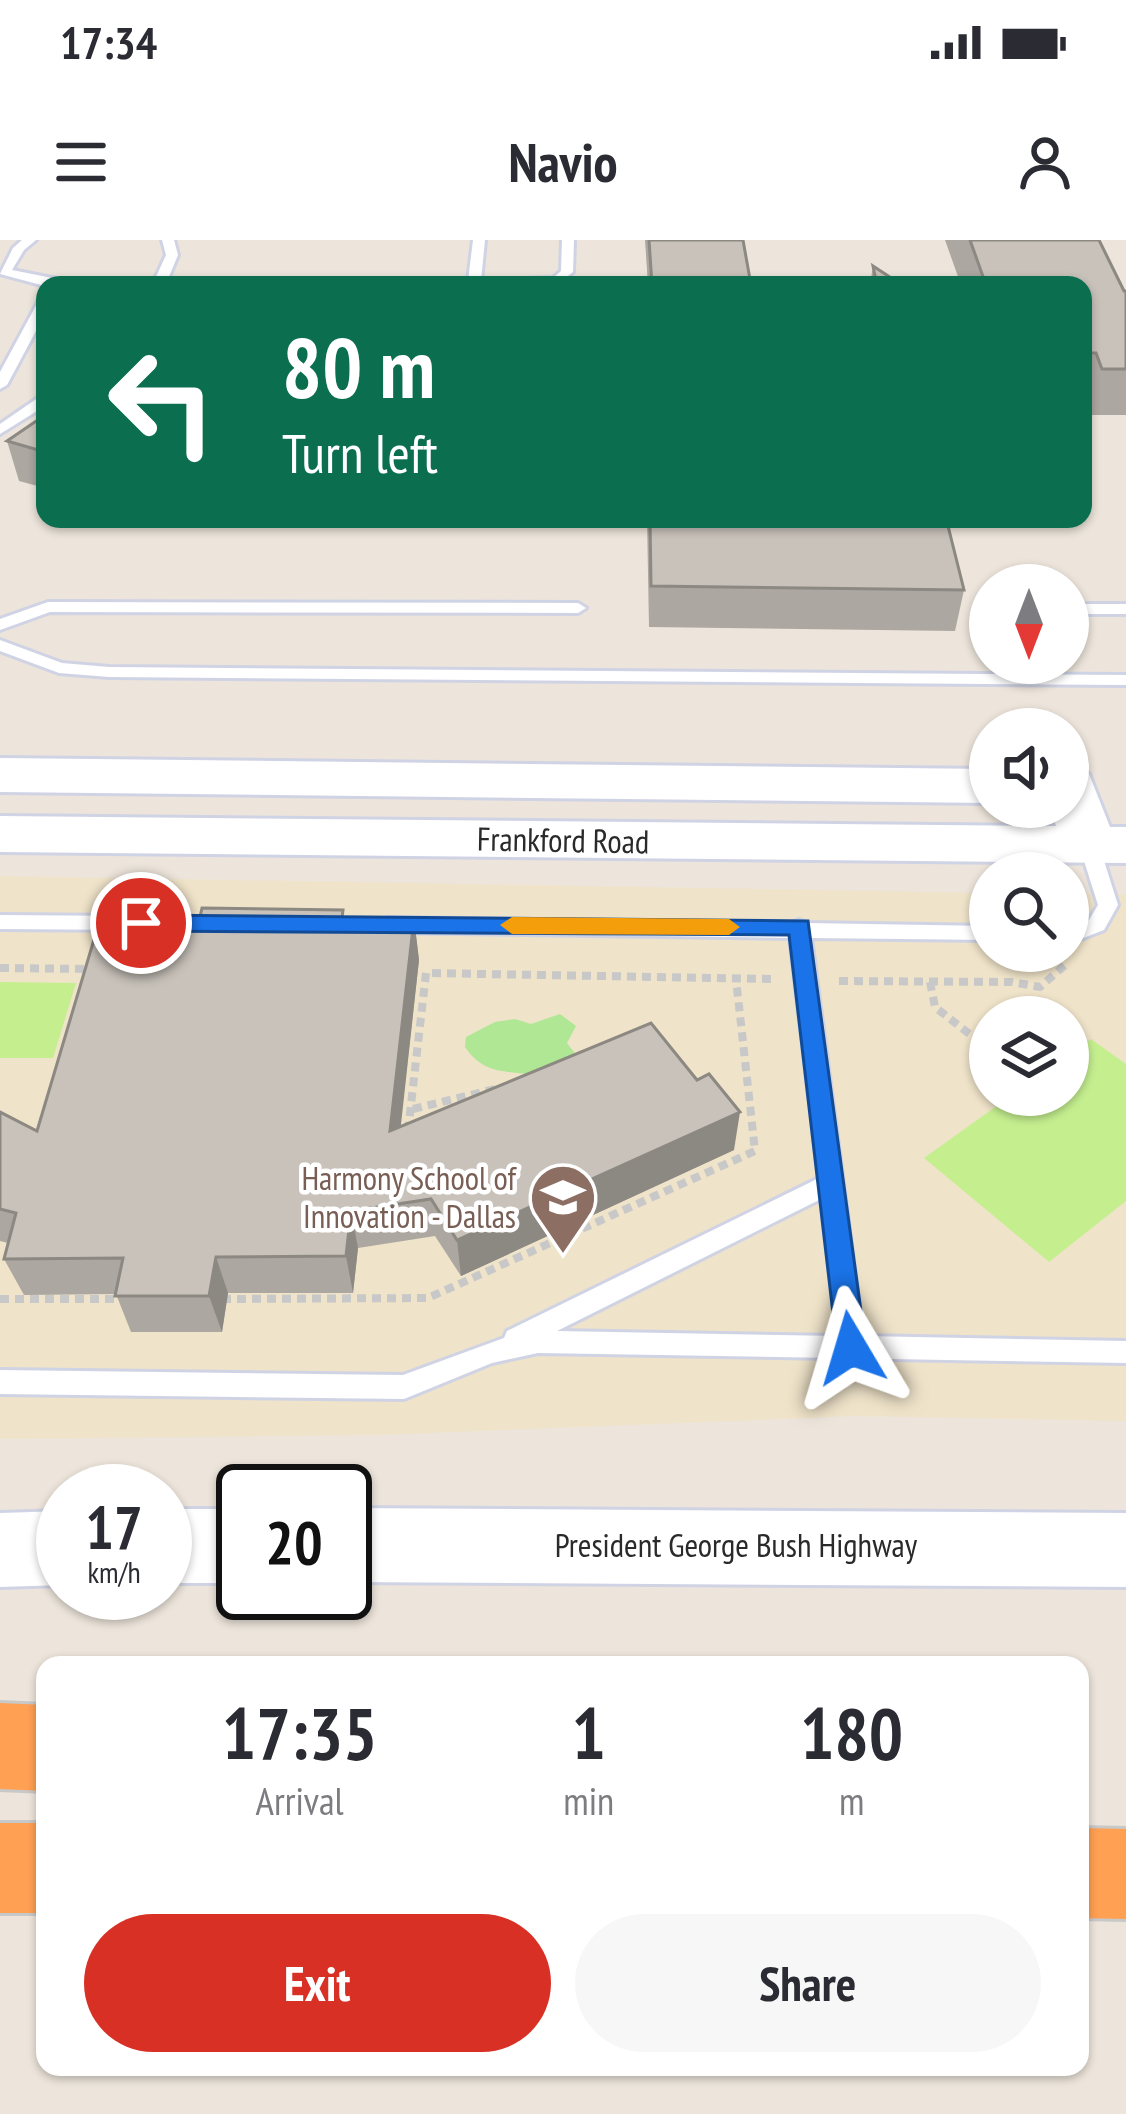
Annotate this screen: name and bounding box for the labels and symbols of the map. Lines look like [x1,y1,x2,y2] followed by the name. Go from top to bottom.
[969,564,1089,684] north arrow
[477,817,650,863] street label: Frankford Road
[90,872,192,974] pin
[301,1156,518,1237] place label: Harmony School of Innovation - Dallas
[528,1162,598,1256] school or university icon: Harmony School of Innovation - Dallas
[788,1285,914,1411] position arrow
[216,1464,372,1620] speed limit sign: 20
[555,1523,918,1566] street label: President George Bush Highway

